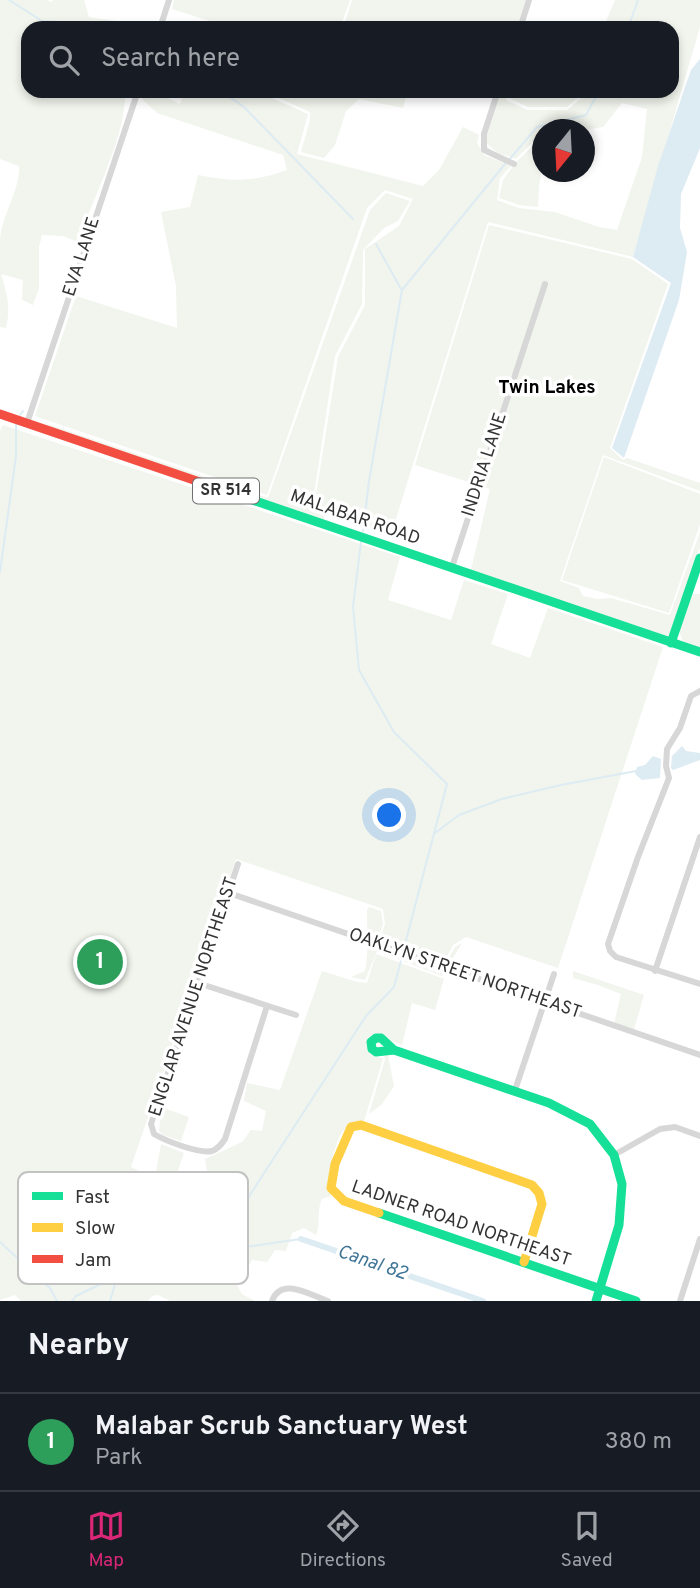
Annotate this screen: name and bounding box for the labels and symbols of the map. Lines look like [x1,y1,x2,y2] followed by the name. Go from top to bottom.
[532,119,595,182] north arrow
[58,214,106,300] street label: EVA LANE
[498,376,596,400] district label: Twin Lakes
[457,410,513,520] street label: INDRIA LANE
[193,478,259,504] road number: SR 514
[287,485,423,551] street label: MALABAR ROAD
[372,798,406,832] your location
[144,874,244,1120] street label: ENGLAR AVENUE NORTHEAST
[345,923,585,1025] street label: OAKLYN STREET NORTHEAST
[77,936,123,988] pin: 1
[18,1172,248,1284] legend
[348,1176,574,1272] street label: LADNER ROAD NORTHEAST
[75,1186,110,1210] text: Fast
[75,1217,115,1241] text: Slow
[334,1240,411,1286] water label: Canal 82
[75,1249,112,1273] text: Jam

